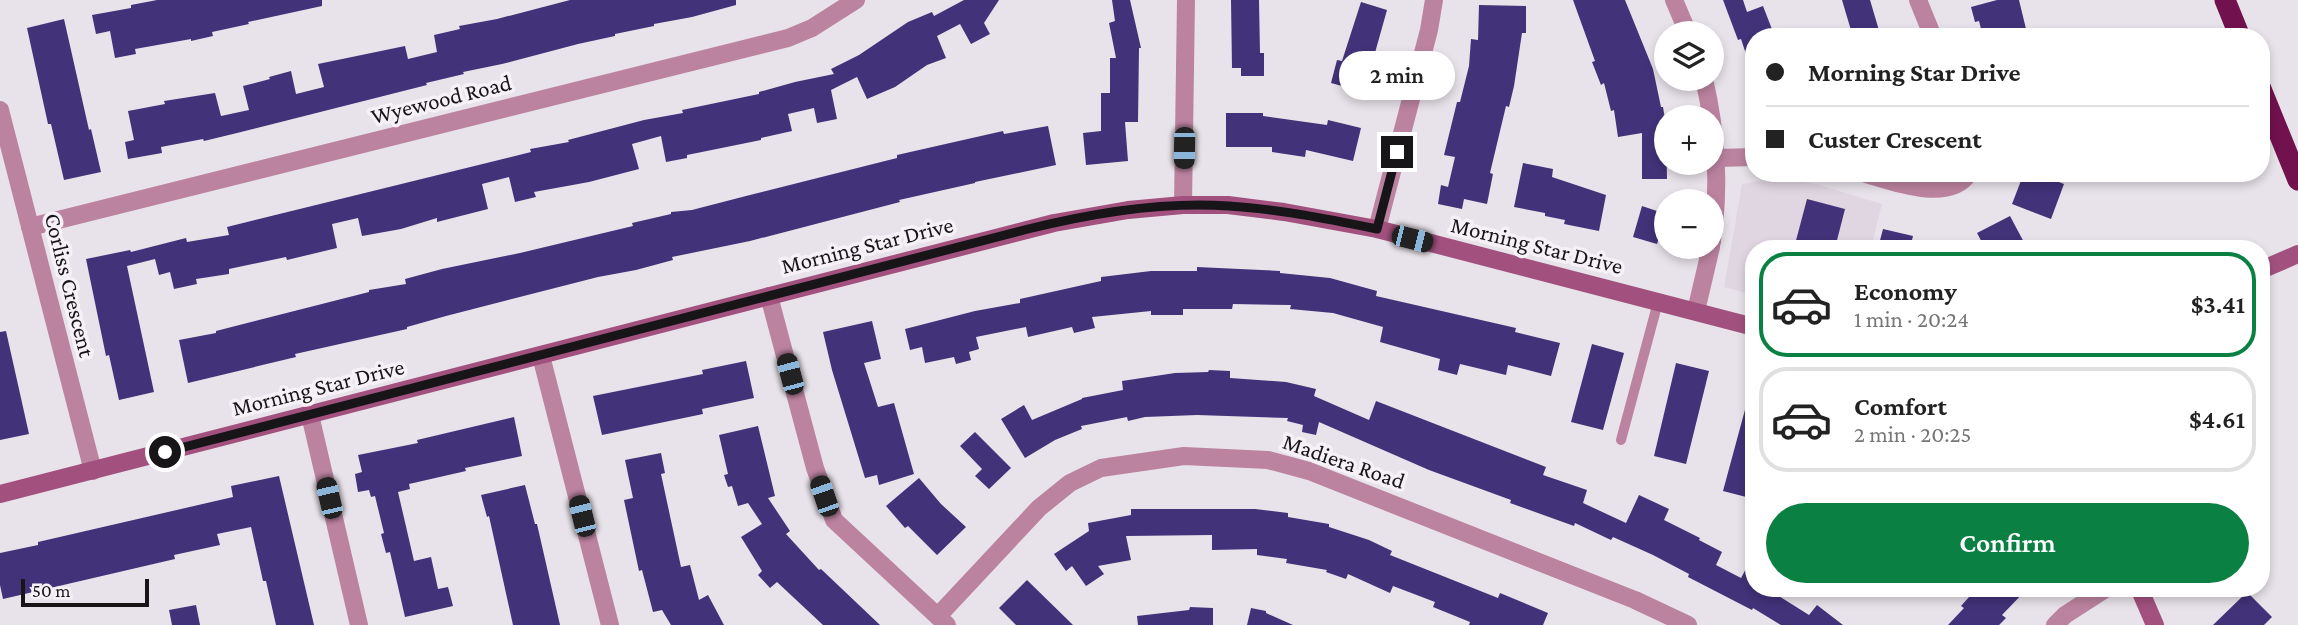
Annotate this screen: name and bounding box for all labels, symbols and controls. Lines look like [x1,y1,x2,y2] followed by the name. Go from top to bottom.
[1654,21,1724,259] map controls
[1654,21,1724,91] button: layers
[1339,51,1455,100] callout: 2 min
[1808,58,2021,87] text: Morning Star Drive
[1370,62,1424,88] text: 2 min
[368,69,514,129] street label: Wyewood Road
[1654,105,1724,175] button: +
[1808,125,1982,154] text: Custer Crescent
[1174,127,1195,169] car
[1381,136,1413,168] route end
[1654,189,1724,259] button: −
[40,210,101,360] street label: Corliss Crescent
[778,211,956,279] street label: Morning Star Drive
[1448,211,1626,279] street label: Morning Star Drive
[1390,224,1435,254] car
[1770,273,1833,336] icon: car
[1854,277,1957,306] text: Economy
[2191,290,2245,319] text: $3.41
[1854,306,1969,332] text: 1 min · 20:24
[775,351,806,397] car
[229,353,407,421] street label: Morning Star Drive
[1770,388,1833,451] icon: car
[1854,392,1947,421] text: Comfort
[2189,405,2245,434] text: $4.61
[1854,421,1971,447] text: 2 min · 20:25
[1280,428,1408,494] street label: Madiera Road
[149,436,181,468] route start
[808,473,841,519] car
[315,475,344,521] car
[567,493,598,539] car
[1766,503,2249,583] button: Confirm
[21,576,149,608] scale bar
[32,580,71,601] text: 50 m

